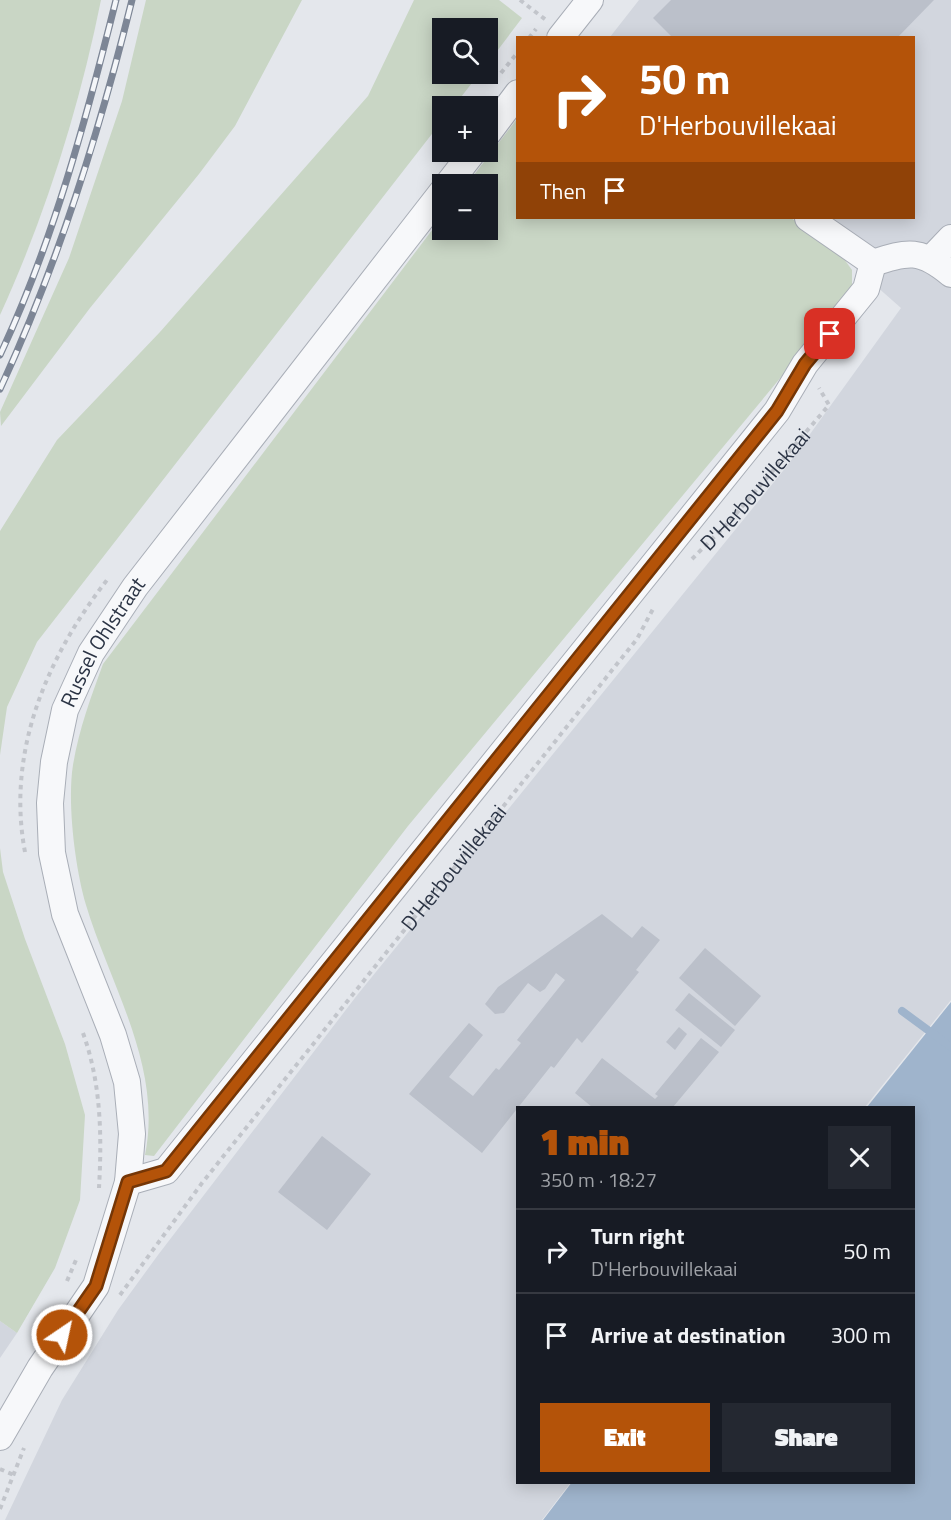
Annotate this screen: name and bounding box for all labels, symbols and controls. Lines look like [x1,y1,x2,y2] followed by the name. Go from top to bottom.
[432,18,498,240] map controls
[432,18,498,84] button: search
[639,46,731,110] text: 50 m
[540,60,618,138] icon: right
[432,96,498,162] button: +
[639,104,837,145] text: D'Herbouvillekaai
[432,174,498,240] button: −
[540,174,586,208] text: Then
[598,174,631,207] icon: arrive
[804,308,855,359] pin
[813,317,846,350] icon: arrive
[692,421,817,558] street label: D'Herbouvillekaai
[51,569,153,712] street label: Russel Ohlstraat
[392,797,514,938] street label: D'Herbouvillekaai
[540,1114,629,1169] text: 1 min
[828,1126,891,1189] button: close
[540,1164,657,1195] text: 350 m · 18:27
[591,1219,685,1253] text: Turn right
[843,1234,891,1268] text: 50 m
[540,1235,573,1268] icon: right
[591,1253,737,1284] text: D'Herbouvillekaai
[30,1303,94,1367] position arrow
[591,1318,786,1352] text: Arrive at destination
[831,1318,891,1352] text: 300 m
[540,1319,573,1352] icon: arrive
[540,1403,710,1472] button: Exit
[722,1403,891,1472] button: Share

